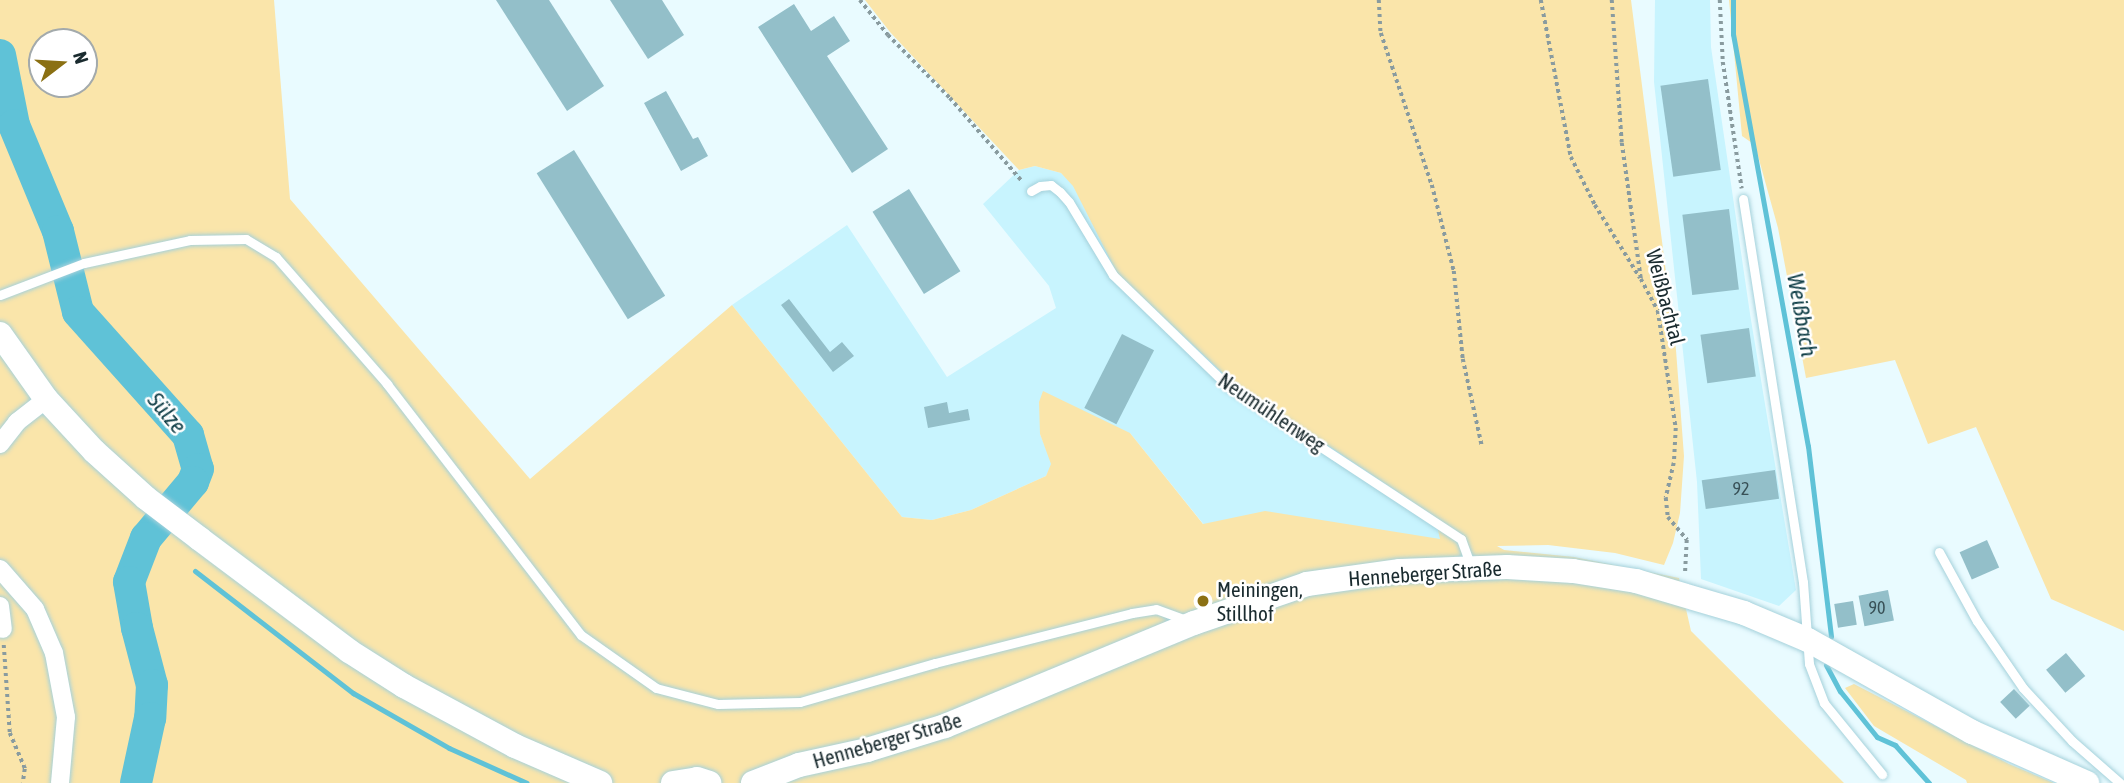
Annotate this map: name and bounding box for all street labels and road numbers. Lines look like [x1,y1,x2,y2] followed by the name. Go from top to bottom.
[1641,246,1691,348] street label: Weißbachtal
[1214,367,1330,457] street label: Neumühlenweg
[1347,555,1503,591] street label: Henneberger Straße
[810,707,964,773] street label: Henneberger Straße

